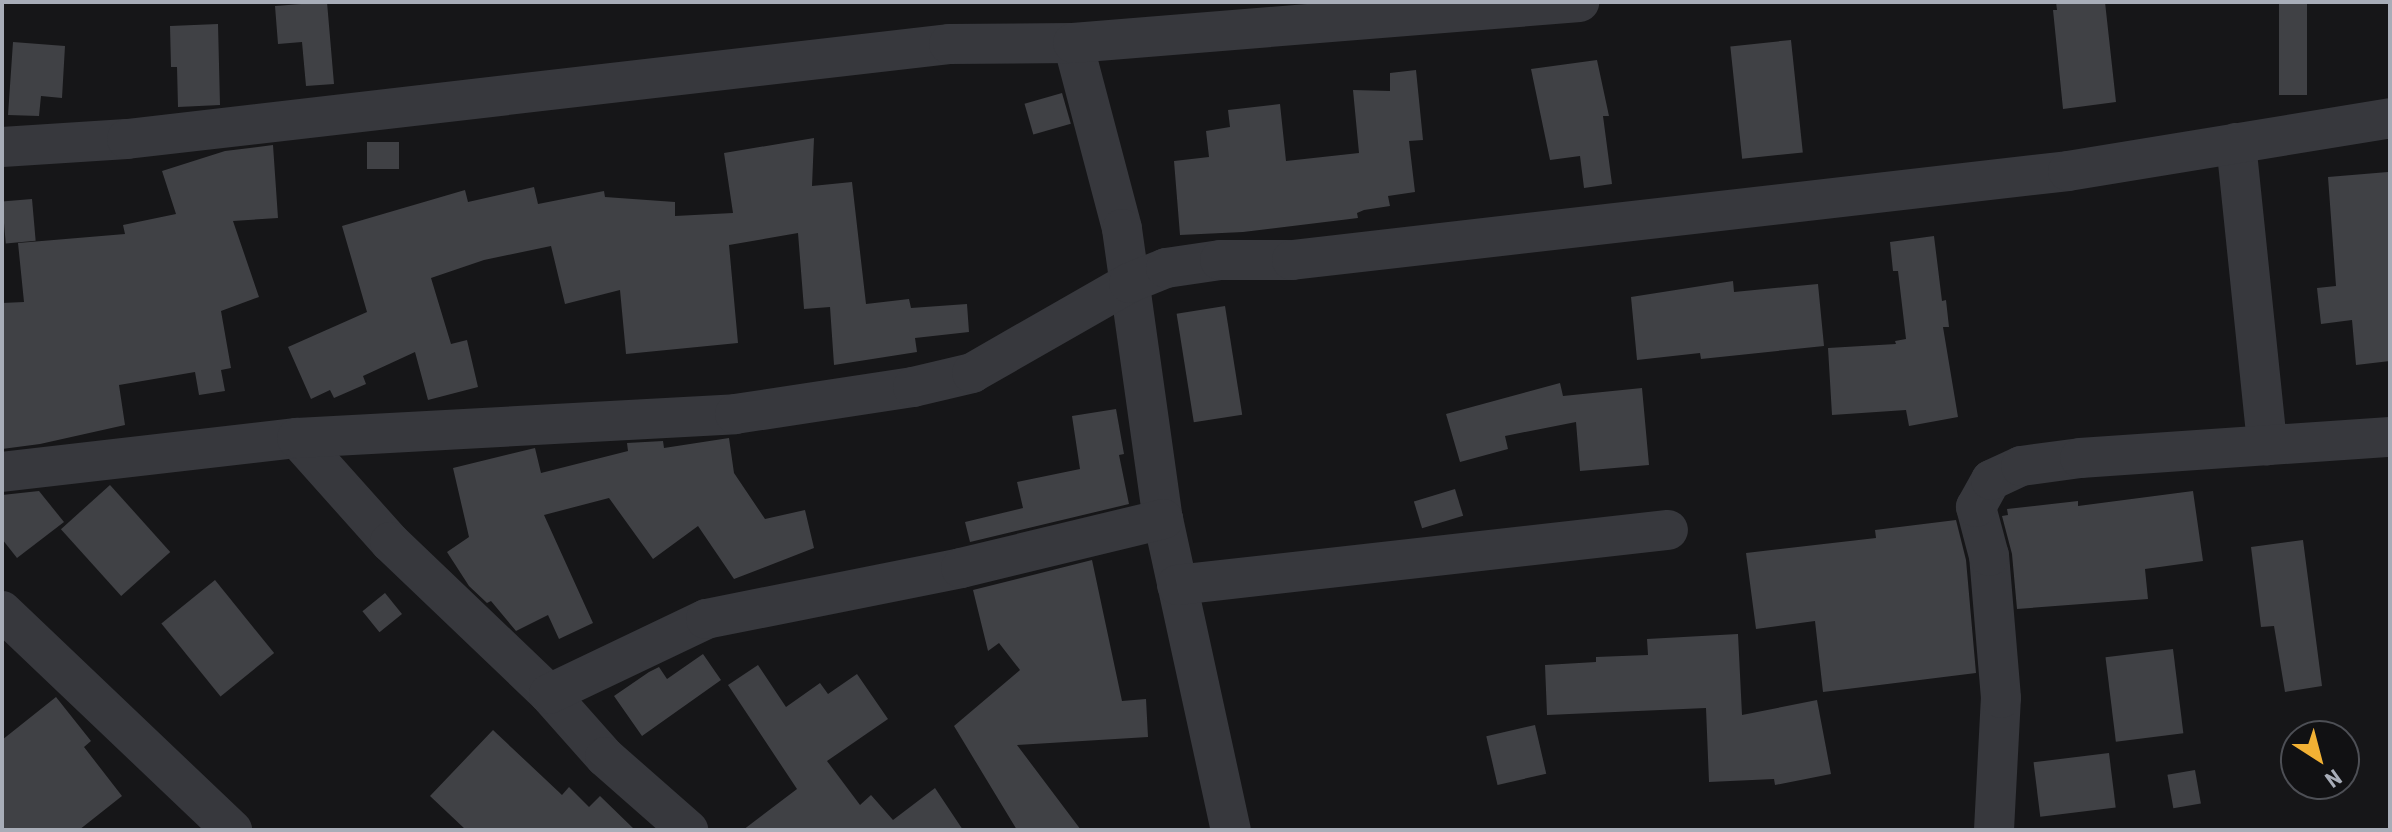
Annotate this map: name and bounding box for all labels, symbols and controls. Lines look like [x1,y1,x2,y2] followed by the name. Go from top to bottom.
[2280,720,2360,800] north arrow
[2320,764,2346,792] text: N

